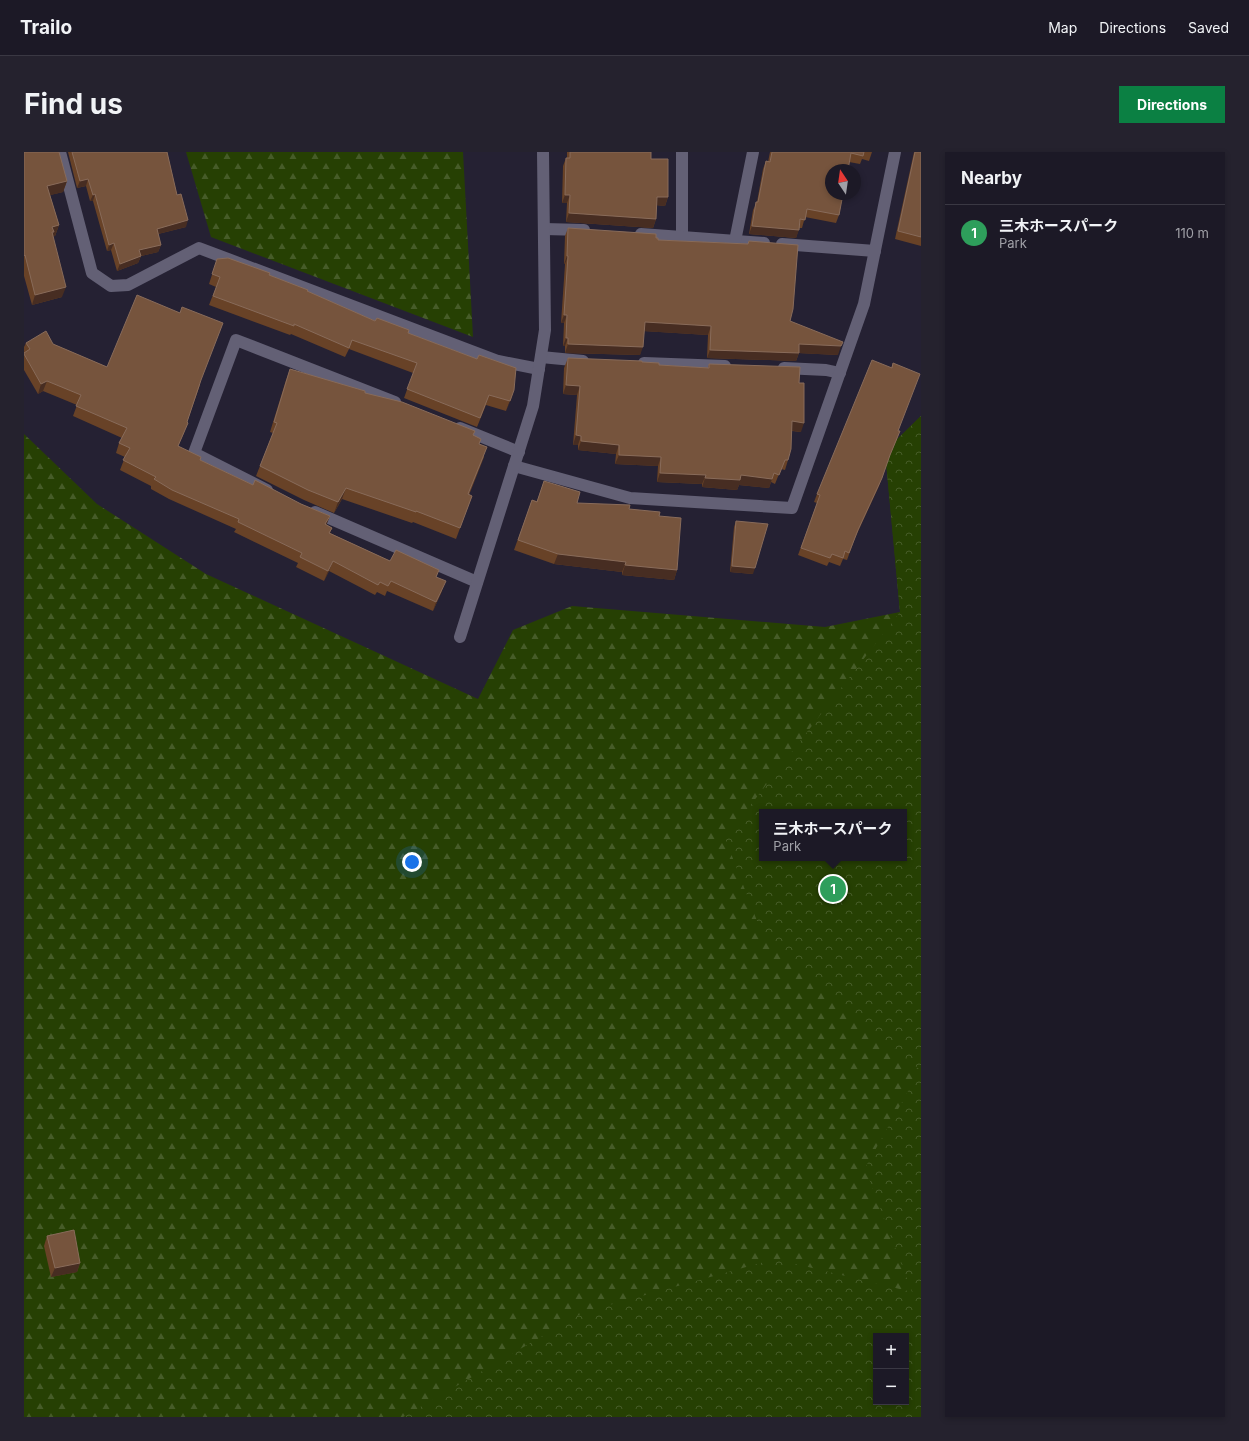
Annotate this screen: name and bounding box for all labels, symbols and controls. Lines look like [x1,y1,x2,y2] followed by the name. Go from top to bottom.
[20,16,72,39] text: Trailo
[1048,19,1077,36] text: Map
[1099,19,1166,36] text: Directions
[1188,19,1229,36] text: Saved
[1119,86,1225,123] button: Directions
[24,87,123,121] text: Find us
[825,164,861,200] north arrow
[961,168,1022,188] text: Nearby
[999,216,1118,235] text: 三木ホースパーク
[971,225,977,241] text: 1
[1175,225,1209,241] text: 110 m
[999,235,1027,251] text: Park
[759,809,907,861] popup
[773,819,893,838] text: 三木ホースパーク
[773,838,801,854] text: Park
[402,852,422,872] your location
[820,874,846,904] pin: 1
[873,1333,909,1405] map controls
[873,1333,909,1369] button: +
[873,1369,909,1405] button: −

